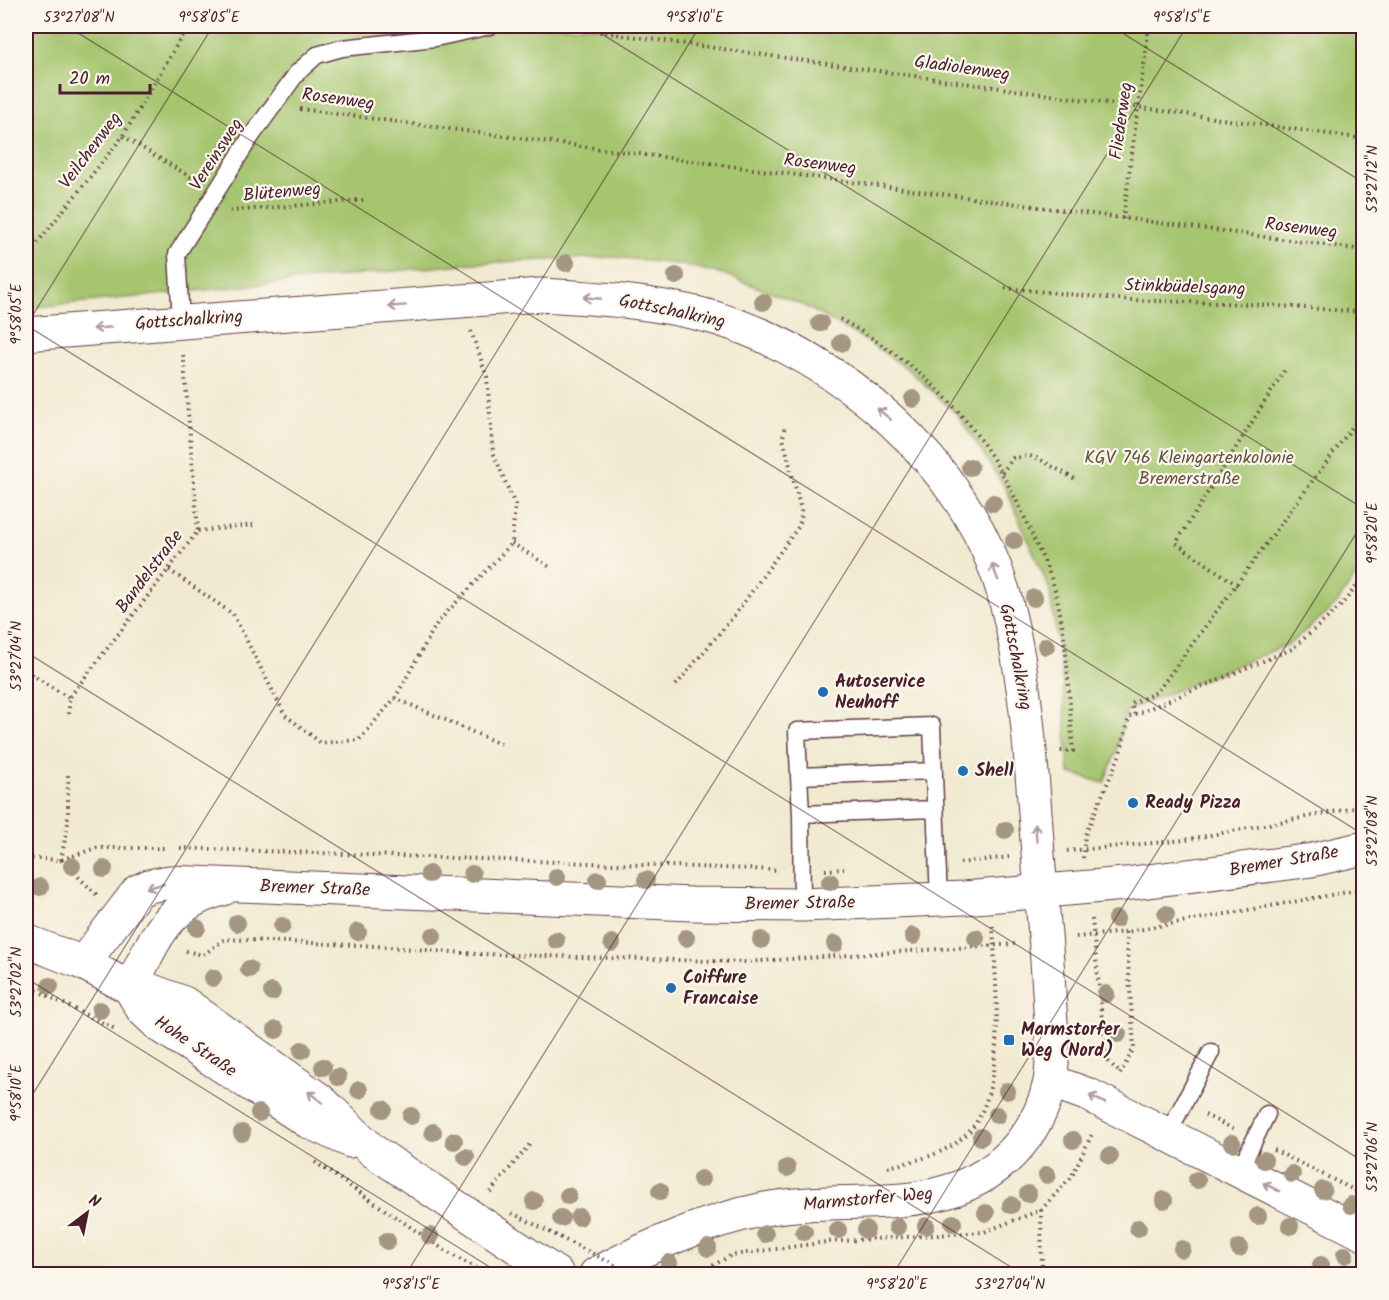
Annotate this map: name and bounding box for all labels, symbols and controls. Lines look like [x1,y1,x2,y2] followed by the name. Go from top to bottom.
[43,6,115,30] text: 53°27'08"N
[179,6,241,30] text: 9°58'05"E
[666,6,725,30] text: 9°58'10"E
[1153,6,1212,30] text: 9°58'15"E
[912,48,1012,90] street label: Gladiolenweg
[60,57,150,95] scale bar
[69,65,110,94] text: 20 m
[1102,80,1142,162] street label: Fliederweg
[300,81,376,119] street label: Rosenweg
[52,106,130,196] street label: Veilchenweg
[182,113,252,197] street label: Vereinsweg
[1361,145,1385,213] text: 53°27'12"N
[782,146,858,184] street label: Rosenweg
[242,175,322,211] street label: Blütenweg
[1263,210,1339,248] street label: Rosenweg
[1124,271,1246,305] street label: Stinkbüdelsgang
[5,282,29,344] text: 9°58'05"E
[616,287,728,337] street label: Gottschalkring
[582,292,602,303] one-way arrow
[388,301,408,312] one-way arrow
[134,303,244,339] street label: Gottschalkring
[92,323,112,334] one-way arrow
[877,407,892,421] one-way arrow
[1084,444,1294,494] park label: KGV 746 Kleingartenkolonie Bremerstraße
[1361,501,1385,564] text: 9°58'20"E
[109,524,191,620] street label: Bandelstraße
[989,563,1000,582] one-way arrow
[990,601,1040,713] street label: Gottschalkring
[5,621,29,691] text: 53°27'04"N
[835,668,925,718] place label: Autoservice Neuhoff
[816,685,830,699] marker: Autoservice Neuhoff
[975,757,1014,786] place label: Shell
[956,764,970,778] marker: Shell
[1145,789,1241,818] place label: Ready Pizza
[1361,795,1385,867] text: 53°27'08"N
[1126,796,1140,810] marker: Ready Pizza
[1030,824,1041,844] one-way arrow
[1227,838,1341,886] street label: Bremer Straße
[259,873,371,905] street label: Bremer Straße
[146,880,165,892] one-way arrow
[744,889,856,919] street label: Bremer Straße
[5,947,29,1017] text: 53°27'02"N
[683,964,758,1014] place label: Coiffure Francaise
[664,981,678,995] marker: Coiffure Francaise
[148,1008,242,1086] street label: Hohe Straße
[1021,1016,1121,1066] place label: Marmstorfer Weg (Nord)
[1002,1033,1016,1047] marker: Marmstorfer Weg (Nord)
[5,1063,29,1122] text: 9°58'10"E
[307,1091,323,1104] one-way arrow
[1089,1093,1107,1105] one-way arrow
[1361,1122,1385,1192] text: 53°27'06"N
[802,1180,934,1220] street label: Marmstorfer Weg
[1263,1181,1281,1193] one-way arrow
[57,1183,117,1243] north arrow
[83,1188,105,1215] text: N
[382,1273,441,1297] text: 9°58'15"E
[866,1273,929,1297] text: 9°58'20"E
[975,1273,1045,1297] text: 53°27'04"N

